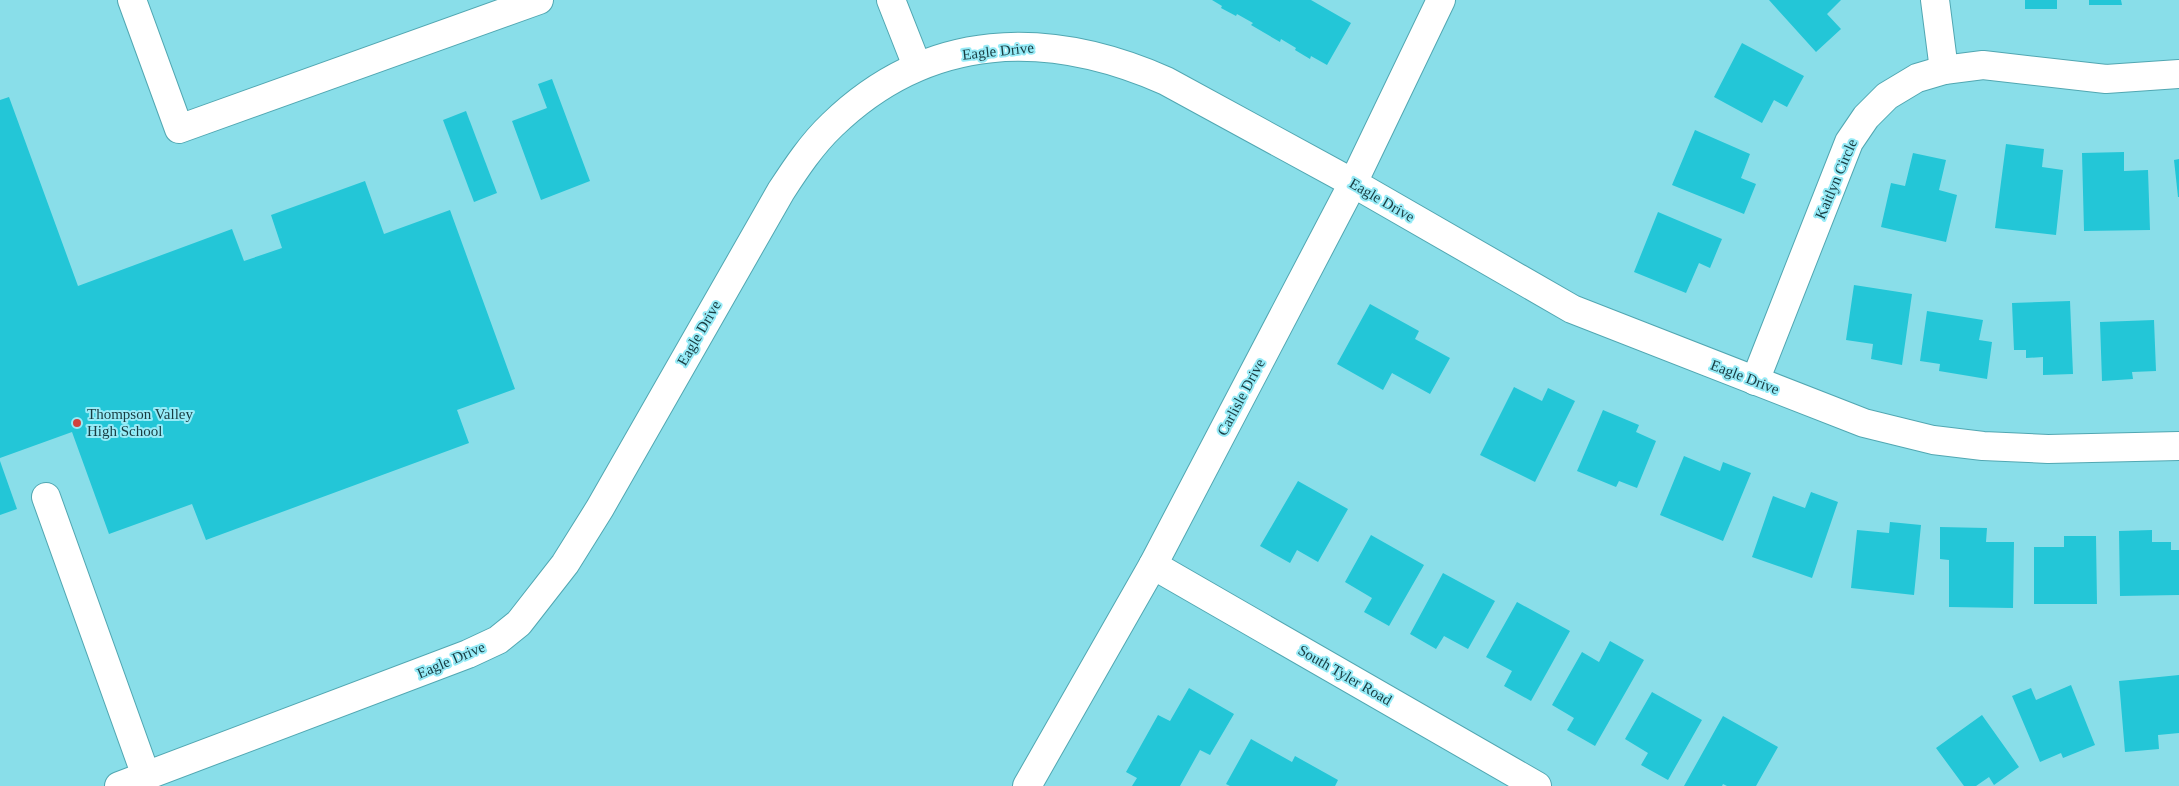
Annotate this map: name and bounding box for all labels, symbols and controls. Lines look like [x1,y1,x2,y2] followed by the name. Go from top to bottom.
[961,39,1035,63] street label: Eagle Drive
[1812,136,1860,221] street label: Kaitlyn Circle
[1347,175,1417,225] street label: Eagle Drive
[674,298,724,368] street label: Eagle Drive
[1214,356,1268,438] street label: Carlisle Drive
[1708,357,1782,397] street label: Eagle Drive
[87,406,193,439] place label: Thompson Valley High School
[71,417,83,429] marker: Thompson Valley High School
[415,638,488,681] street label: Eagle Drive
[1295,642,1395,709] street label: South Tyler Road

